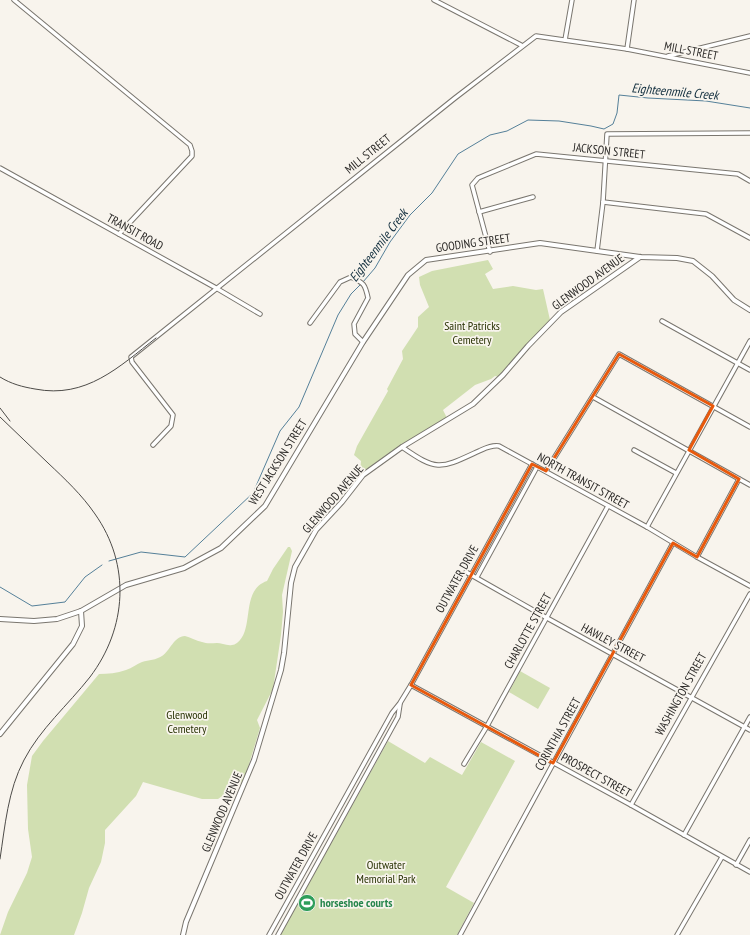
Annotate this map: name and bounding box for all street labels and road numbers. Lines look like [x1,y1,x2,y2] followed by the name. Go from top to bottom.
[663,38,720,63] street label: MILL STREET
[342,130,394,177] street label: MILL STREET
[571,139,646,162] street label: JACKSON STREET
[104,210,166,253] street label: TRANSIT ROAD
[435,230,512,255] street label: GOODING STREET
[549,250,627,313] street label: GLENWOOD AVENUE
[245,416,310,507] street label: WEST JACKSON STREET
[535,449,632,512] street label: NORTH TRANSIT STREET
[299,461,366,536] street label: GLENWOOD AVENUE
[432,542,481,615] street label: OUTWATER DRIVE
[501,590,555,671] street label: CHARLOTTE STREET
[579,620,648,666] street label: HAWLEY STREET
[652,649,710,738] street label: WASHINGTON STREET
[531,694,584,773] street label: CORINTHIA STREET
[559,749,634,800] street label: PROSPECT STREET
[198,769,245,854] street label: GLENWOOD AVENUE
[271,829,320,902] street label: OUTWATER DRIVE

